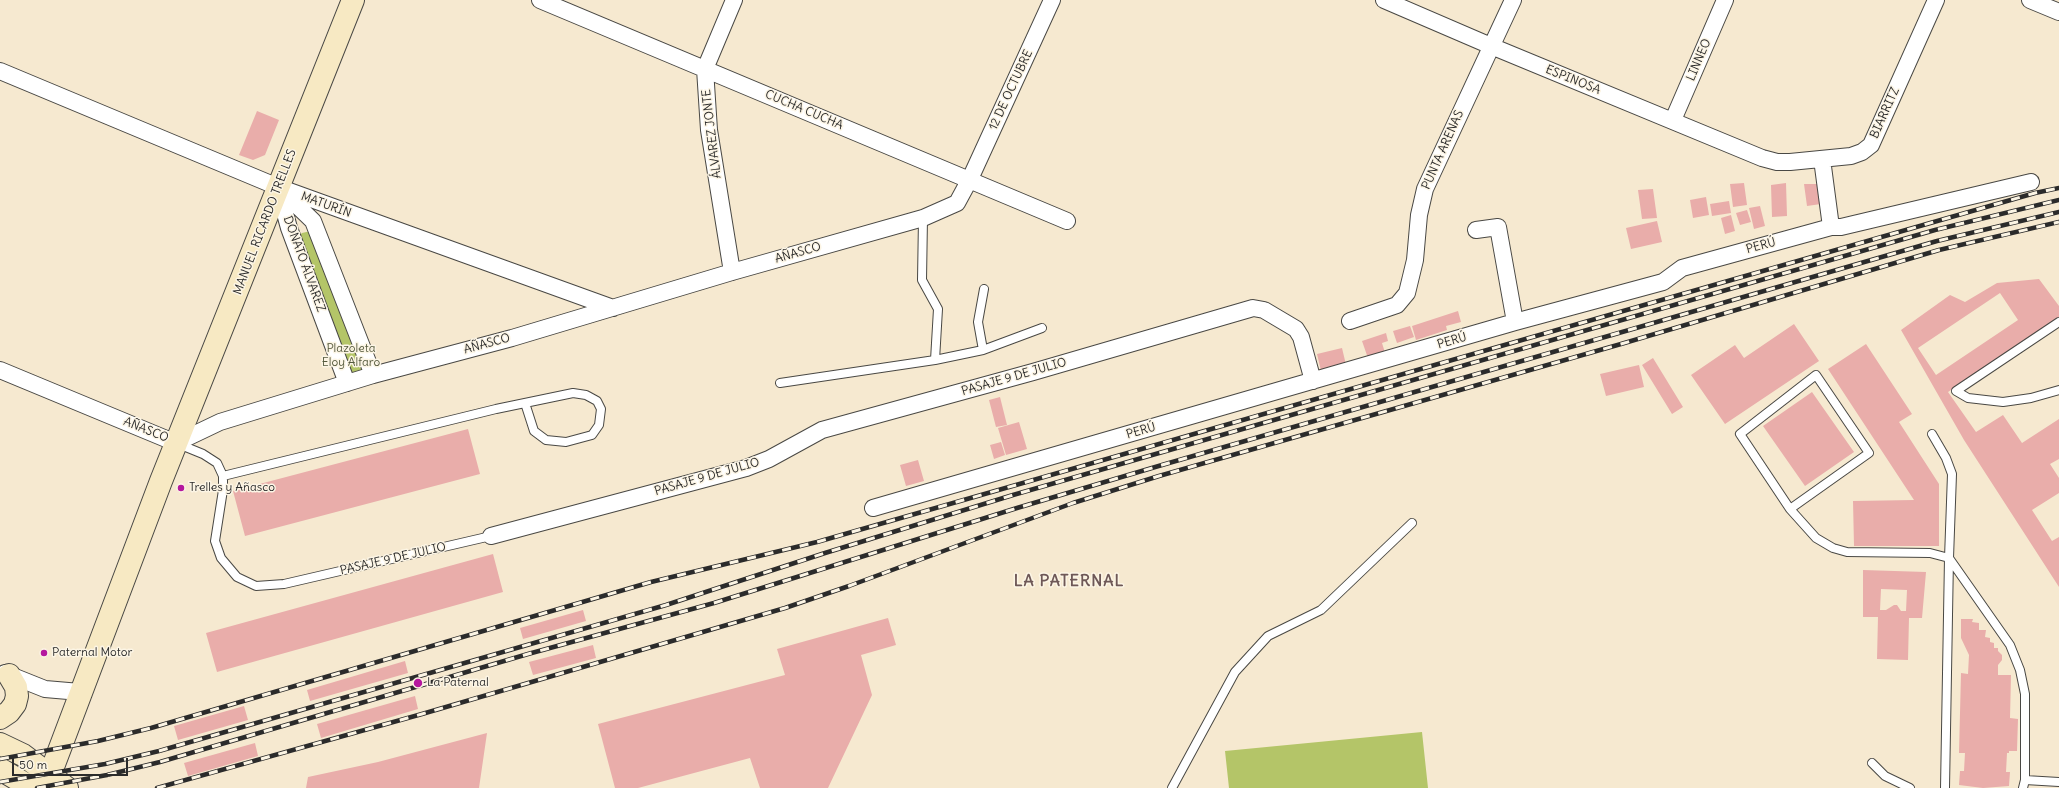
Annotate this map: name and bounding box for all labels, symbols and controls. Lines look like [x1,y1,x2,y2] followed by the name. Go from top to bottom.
[1684,37,1714,83] street label: LINNEO
[986,48,1036,132] street label: 12 DE OCTUBRE
[1543,62,1603,98] street label: ESPINOSA
[1867,85,1903,141] street label: BIARRITZ
[763,87,845,133] street label: CUCHA CUCHA
[699,89,725,179] street label: ÁLVAREZ JONTE
[1419,108,1467,192] street label: PUNTA ARENAS
[231,147,299,297] street label: MANUEL RICARDO TRELLES
[299,189,353,221] street label: MATURÍN
[280,214,328,314] street label: DONATO ÁLVAREZ
[1745,235,1777,257] street label: PERÚ
[773,240,823,266] street label: AÑASCO
[1436,330,1468,352] street label: PERÚ
[462,331,512,357] street label: AÑASCO
[322,342,380,370] park label: Plazoleta Eloy Alfaro
[960,355,1068,399] street label: PASAJE 9 DE JULIO
[121,414,171,446] street label: AÑASCO
[1125,420,1157,442] street label: PERÚ
[653,455,761,499] street label: PASAJE 9 DE JULIO
[189,481,275,495] place label: Trelles y Añasco
[176,483,186,493] marker: Trelles y Añasco
[339,540,447,578] street label: PASAJE 9 DE JULIO
[1014,571,1124,591] district label: LA PATERNAL
[52,646,132,660] place label: Paternal Motor
[39,648,49,658] marker: Paternal Motor
[427,676,489,690] place label: La Paternal
[412,677,424,689] marker: La Paternal
[14,750,130,776] scale bar
[19,757,47,772] text: 50 m

